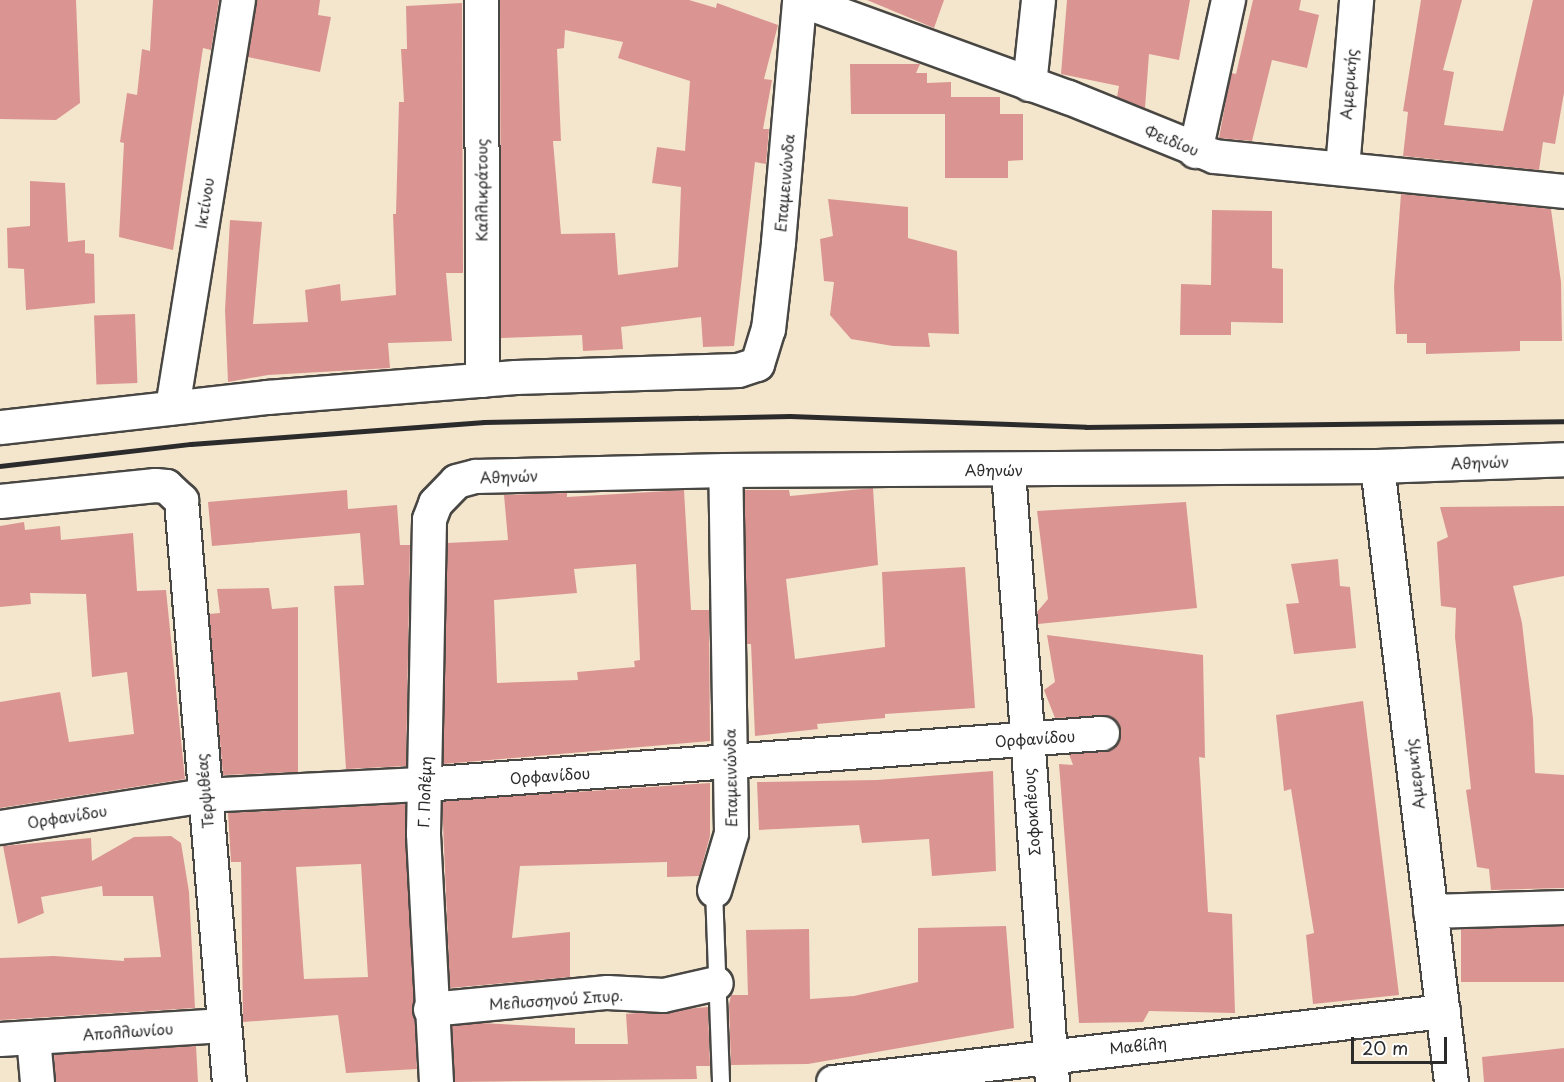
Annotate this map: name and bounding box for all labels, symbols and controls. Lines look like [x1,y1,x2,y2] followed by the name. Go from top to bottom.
[1336,48,1360,120] street label: Αμερικής
[1142,121,1202,159] street label: Φειδίου
[771,133,797,233] street label: Επαμεινώνδα
[472,138,490,242] street label: Καλλικράτους
[191,176,217,230] street label: Ικτίνου
[1450,452,1510,472] street label: Αθηνών
[965,461,1023,479] street label: Αθηνών
[479,466,539,486] street label: Αθηνών
[994,726,1076,750] street label: Ορφανίδου
[720,729,740,827] street label: Επαμεινώνδα
[1401,738,1427,810] street label: Αμερικής
[192,753,216,829] street label: Τερψιθέας
[414,756,434,828] street label: Γ. Πολέμη
[509,763,591,787] street label: Ορφανίδου
[1019,768,1043,856] street label: Σοφοκλέους
[26,801,108,831] street label: Ορφανίδου
[488,985,624,1013] street label: Μελισσηνού Σπυρ.
[82,1019,174,1043] street label: Απολλωνίου
[1354,1025,1450,1063] scale bar
[1108,1033,1168,1057] street label: Μαβίλη
[1362,1034,1408,1061] text: 20 m

